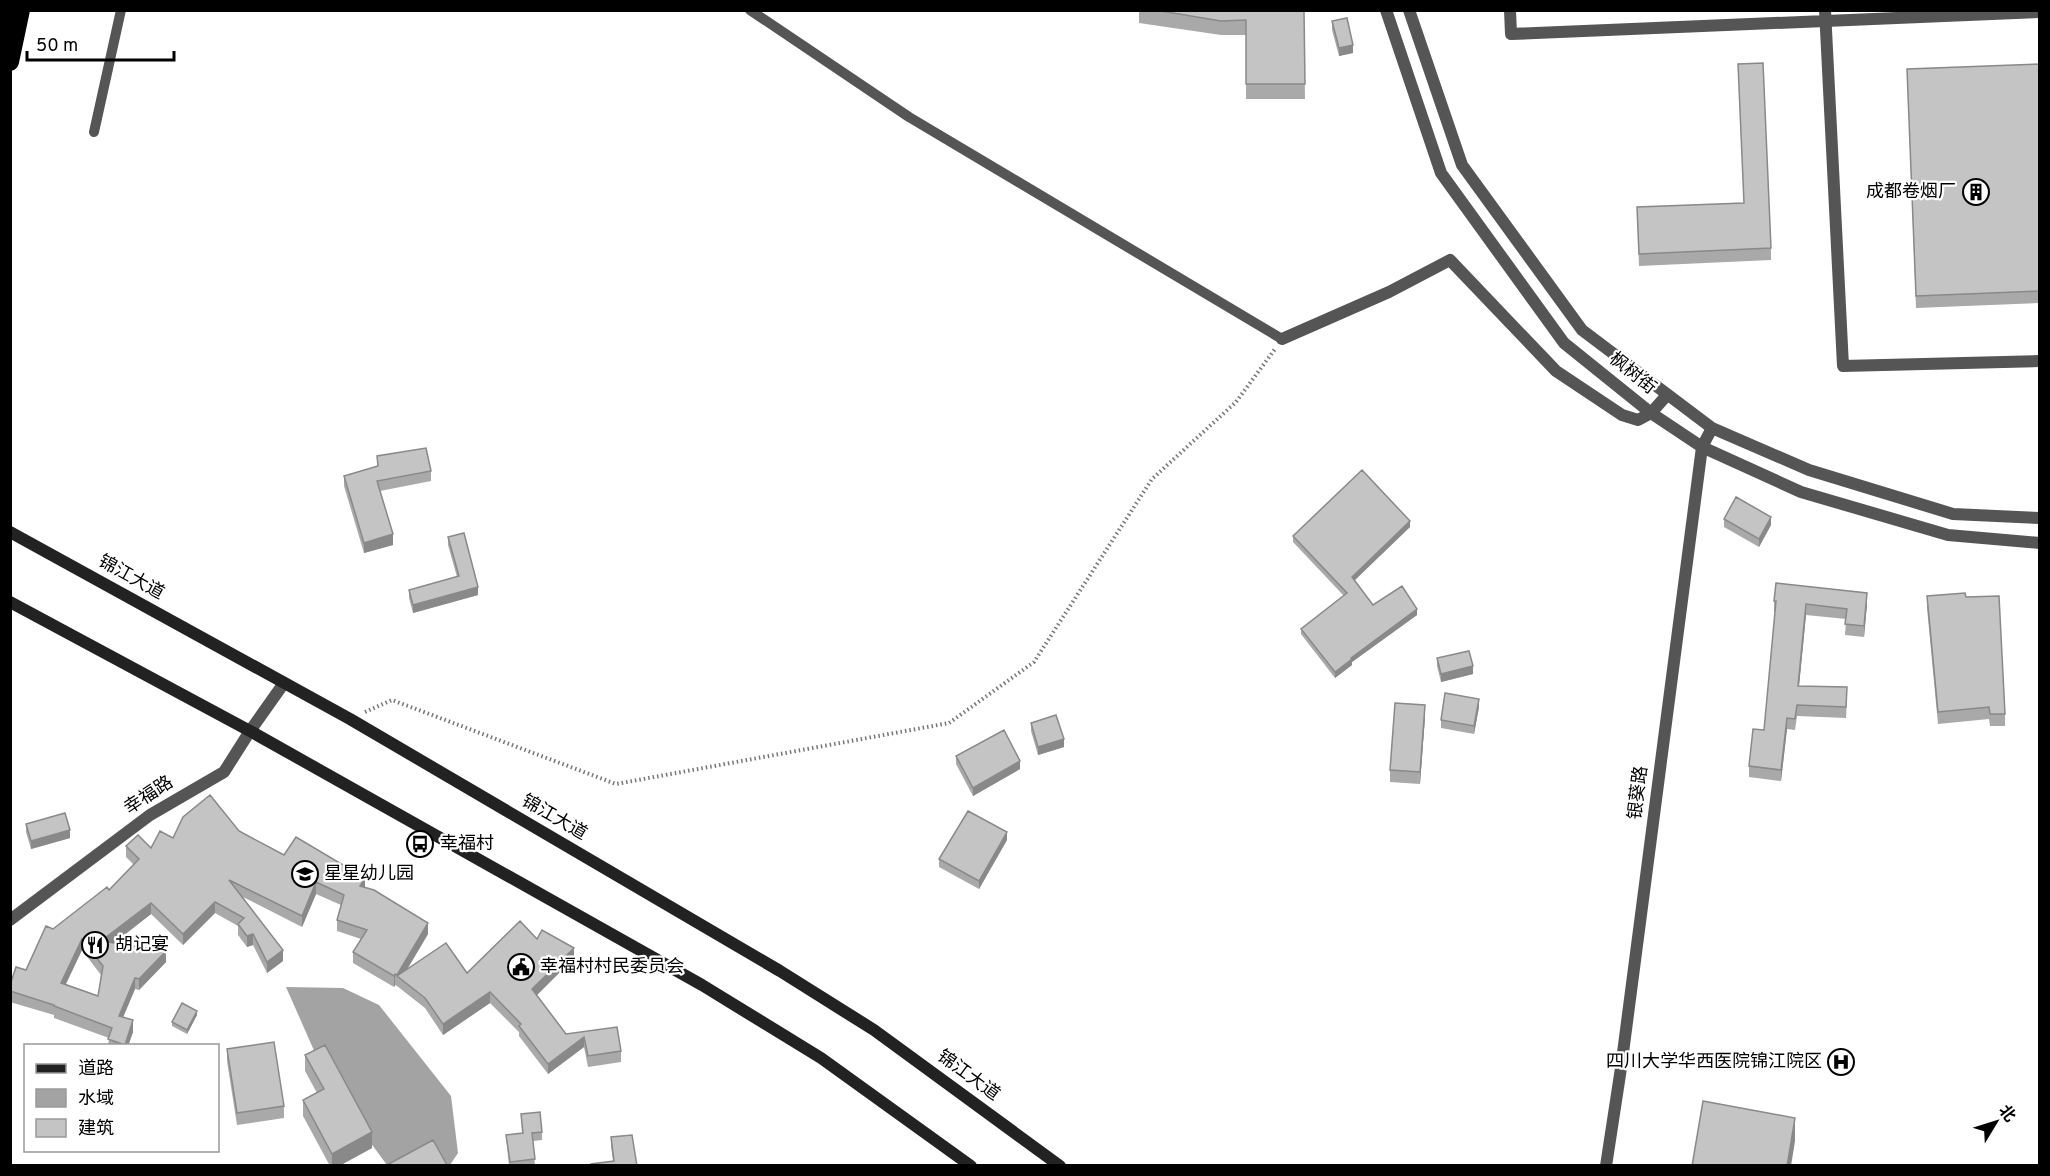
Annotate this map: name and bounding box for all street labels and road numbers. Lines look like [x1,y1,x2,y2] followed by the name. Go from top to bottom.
[1604,348,1660,400] street label: 枫树街
[94,550,168,606] street label: 锦江大道
[1624,765,1654,821] street label: 银葵路
[120,772,178,820] street label: 幸福路
[517,790,591,846] street label: 锦江大道
[932,1046,1004,1106] street label: 锦江大道

